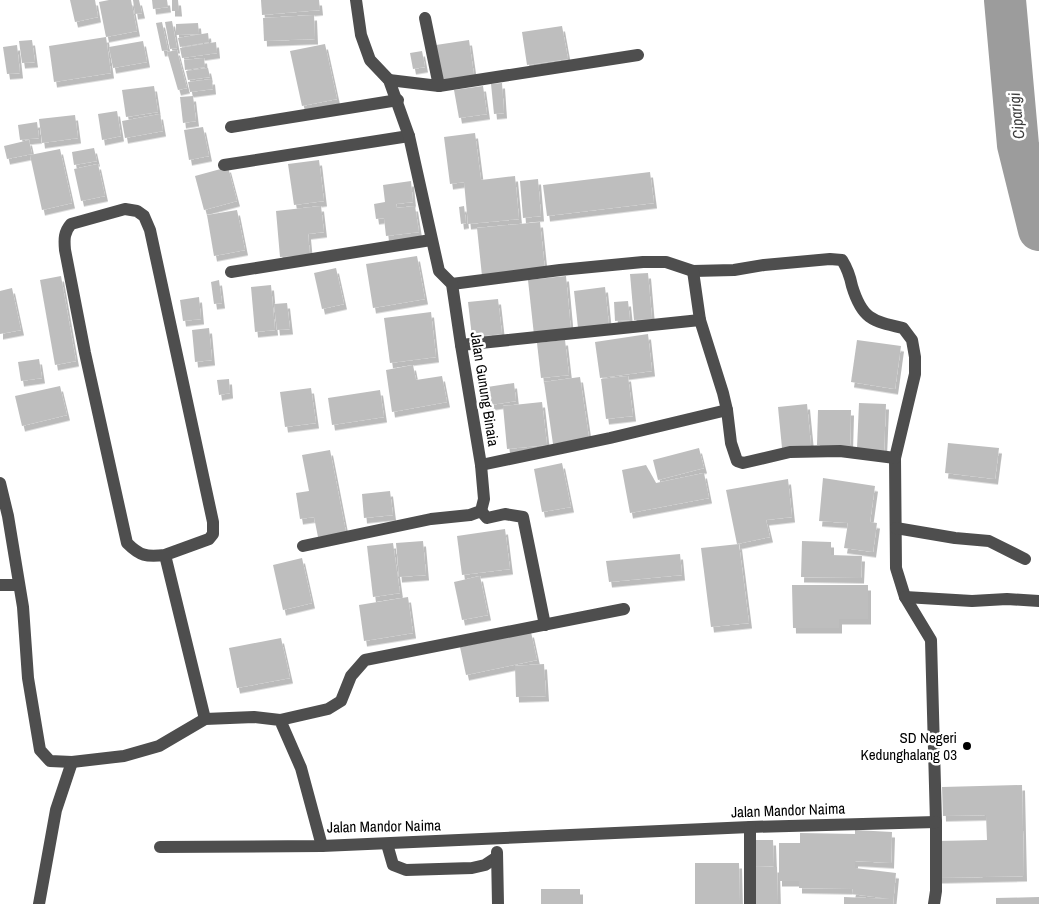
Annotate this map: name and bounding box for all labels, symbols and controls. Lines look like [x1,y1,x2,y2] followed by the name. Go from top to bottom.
[1003,91,1029,140] water label: Ciparigi
[466,330,504,448] street label: Jalan Gunung Binaia
[861,727,957,765] place label: SD Negeri Kedunghalang 03
[961,740,973,752] marker: SD Negeri Kedunghalang 03
[731,798,846,822] street label: Jalan Mandor Naima
[327,815,441,837] street label: Jalan Mandor Naima

